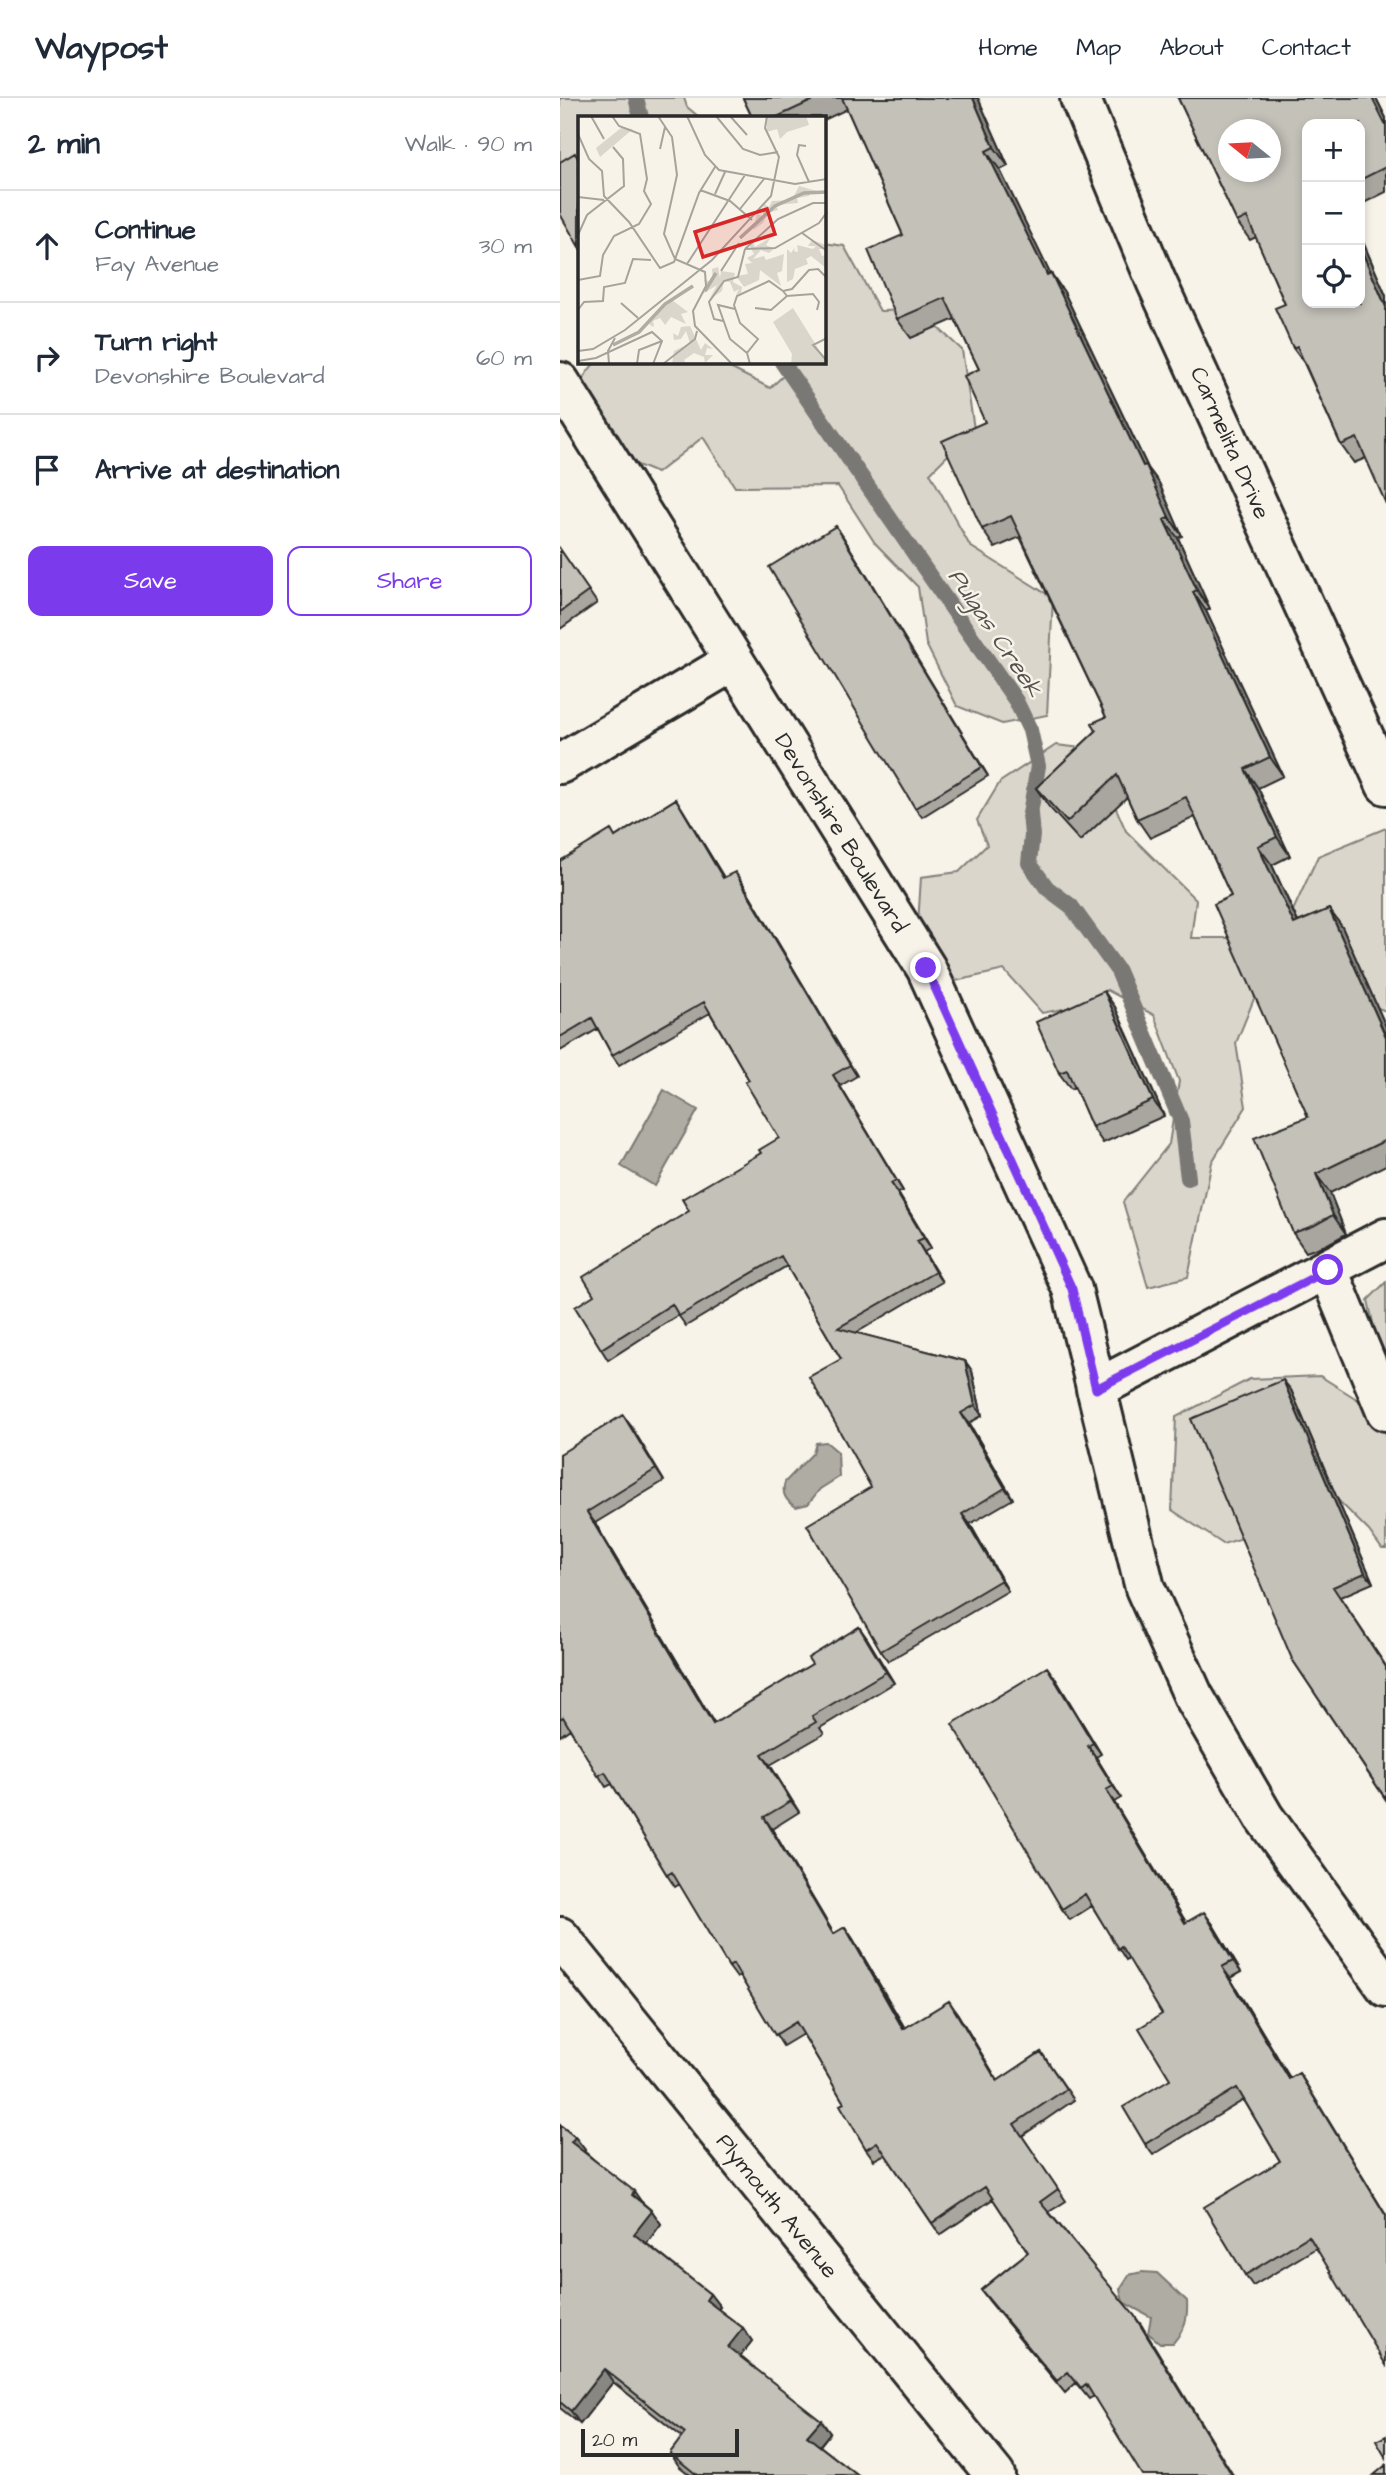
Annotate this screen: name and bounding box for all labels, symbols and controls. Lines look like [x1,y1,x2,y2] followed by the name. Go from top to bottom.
[35,25,168,71] text: Waypost
[978,31,1038,65] text: Home
[1076,31,1121,65] text: Map
[1159,31,1224,65] text: About
[1262,31,1351,65] text: Contact
[578,116,826,364] inset map
[1218,119,1281,182] north arrow
[1302,119,1365,308] map controls
[1302,119,1365,182] button: +
[28,123,100,165] text: 2 min
[405,128,532,160] text: Walk · 90 m
[1302,182,1365,245] button: −
[95,212,196,248] text: Continue
[28,227,66,265] icon: ahead
[479,230,532,262] text: 30 m
[1302,245,1365,308] button: locate
[95,248,219,280] text: Fay Avenue
[95,324,217,360] text: Turn right
[28,339,66,377] icon: right
[476,342,532,374] text: 60 m
[95,360,325,392] text: Devonshire Boulevard
[1182,362,1278,524] street label: Carmelita Drive
[28,451,66,489] icon: arrive
[95,452,340,488] text: Arrive at destination
[28,546,273,616] button: Save
[287,546,532,616] button: Share
[939,562,1051,706] water label: Pulgas Creek
[767,727,916,939] street label: Devonshire Boulevard
[910,952,941,983] route end
[1312,1254,1343,1285] route start
[708,2127,845,2286] street label: Plymouth Avenue
[581,2426,738,2458] scale bar
[592,2427,637,2454] text: 20 m

